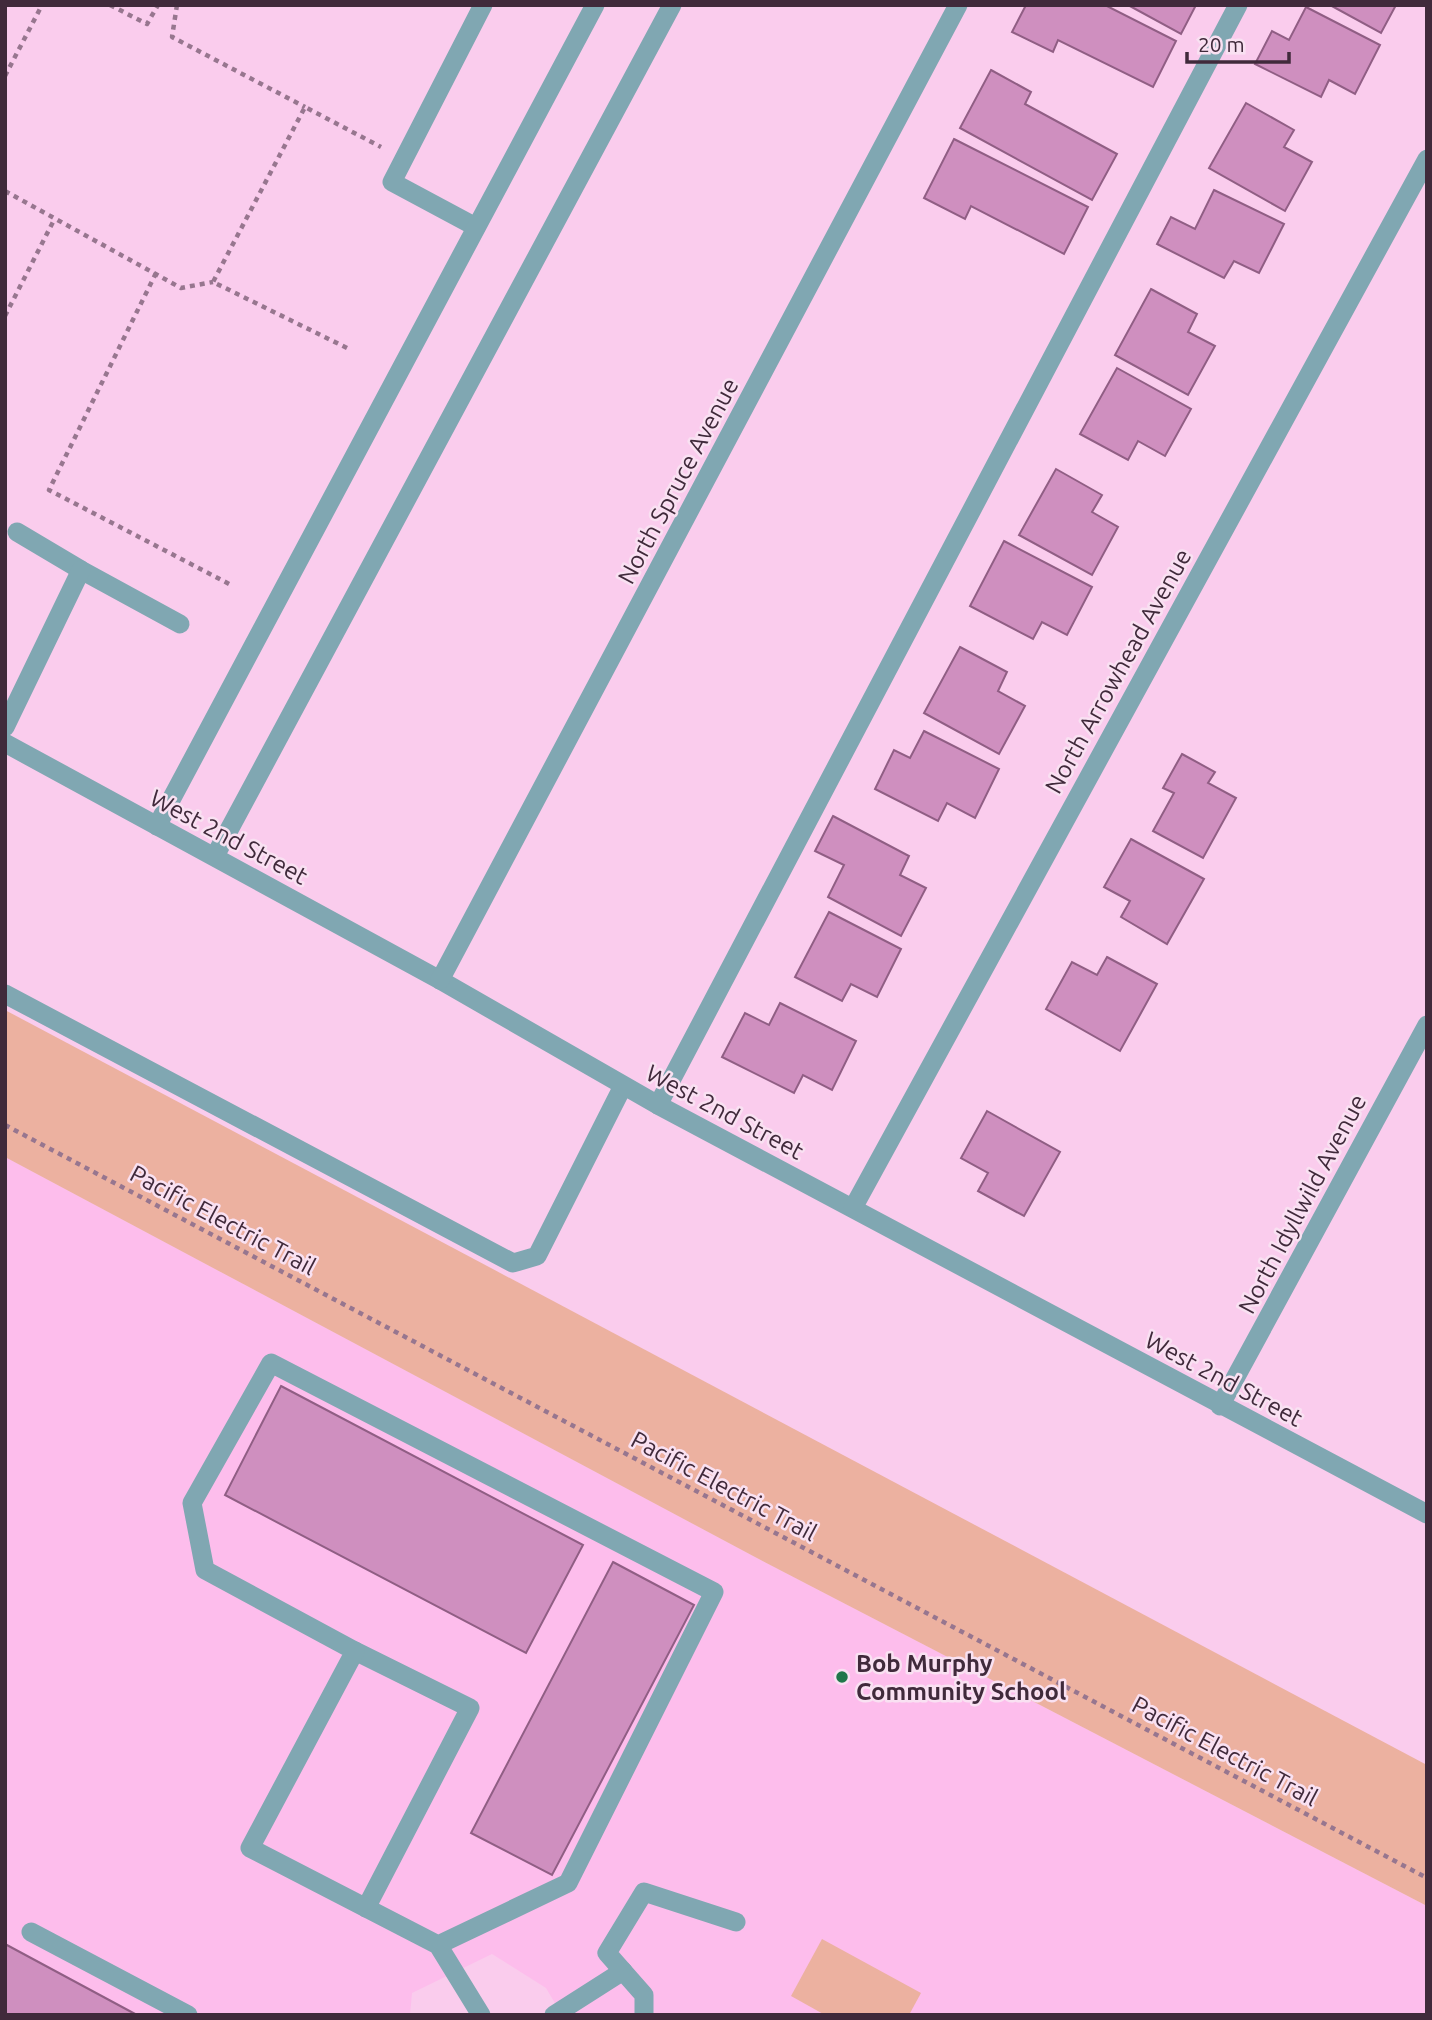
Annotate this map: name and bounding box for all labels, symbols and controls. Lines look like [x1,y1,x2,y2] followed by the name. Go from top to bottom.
[1187,21,1288,65] scale bar
[1198,32,1245,56] text: 20 m
[612,374,744,588] street label: North Spruce Avenue
[1040,544,1196,798] street label: North Arrowhead Avenue
[146,784,313,890] street label: West 2nd Street
[642,1059,809,1165] street label: West 2nd Street
[1233,1090,1371,1318] street label: North Idyllwild Avenue
[126,1160,320,1280] street label: Pacific Electric Trail
[1141,1326,1308,1432] street label: West 2nd Street
[627,1426,821,1546] street label: Pacific Electric Trail
[856,1650,1066,1705] place label: Bob Murphy Community School
[834,1669,850,1685] marker: Bob Murphy Community School
[1128,1691,1322,1811] street label: Pacific Electric Trail

